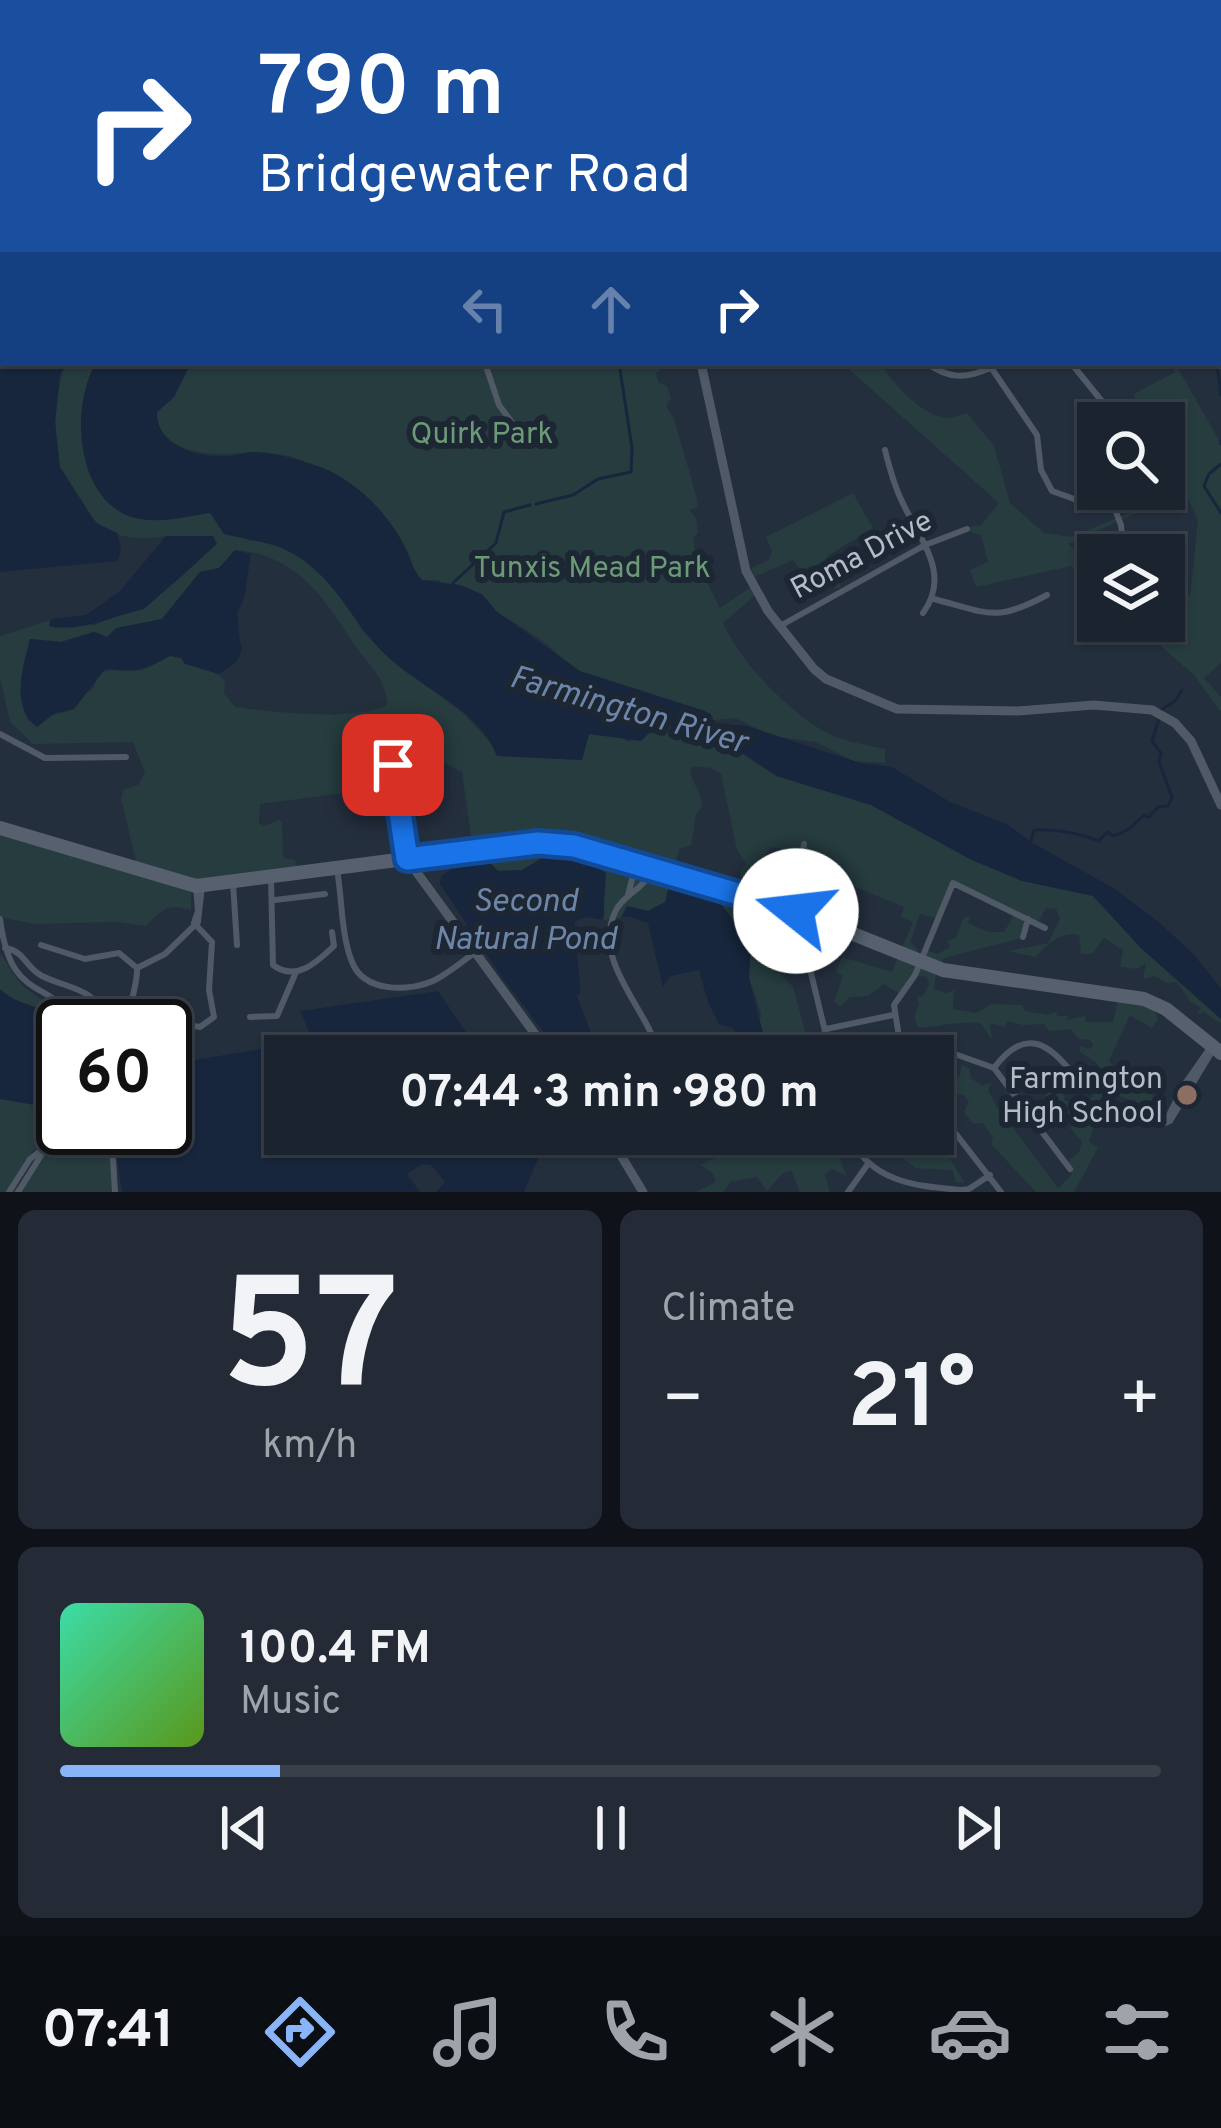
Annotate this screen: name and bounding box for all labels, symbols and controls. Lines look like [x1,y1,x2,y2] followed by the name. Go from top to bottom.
[258,39,505,145] text: 790 m
[60,48,216,204] icon: right
[258,143,691,212] text: Bridgewater Road
[452,276,518,342] icon: left
[578,276,644,342] icon: ahead
[704,276,770,342] icon: right
[1077,402,1185,642] map controls
[1077,402,1185,510] button: search
[411,417,553,454] park label: Quirk Park
[785,503,939,609] street label: Roma Drive
[1077,534,1185,642] button: layers
[473,551,711,588] park label: Tunxis Mead Park
[504,658,754,766] water label: Farmington River
[342,714,444,816] pin
[360,732,426,798] icon: arrive
[733,848,859,974] position arrow
[434,882,619,962] water label: Second Natural Pond
[36,999,192,1155] speed limit sign: 60
[1002,1062,1163,1133] place label: Farmington High School
[399,1066,819,1123] text: 07:44 · 3 min · 980 m
[1174,1082,1200,1108] marker: Farmington High School
[220,1246,399,1444] text: 57
[662,1286,795,1335] text: Climate
[847,1346,975,1459] text: 21°
[662,1361,704,1444] text: −
[1118,1361,1161,1444] text: +
[262,1423,357,1472] text: km/h
[240,1622,431,1679] text: 100.4 FM
[240,1679,341,1728] text: Music
[211,1795,277,1861] icon: previous
[578,1795,644,1861] icon: pause
[945,1795,1011,1861] icon: next
[258,1990,342,2074] icon: directions
[426,1990,510,2074] icon: music
[593,1990,677,2074] icon: phone
[760,1990,844,2074] icon: climate
[928,1990,1012,2074] icon: car
[1095,1990,1179,2074] icon: filters
[42,1998,175,2067] text: 07:41

